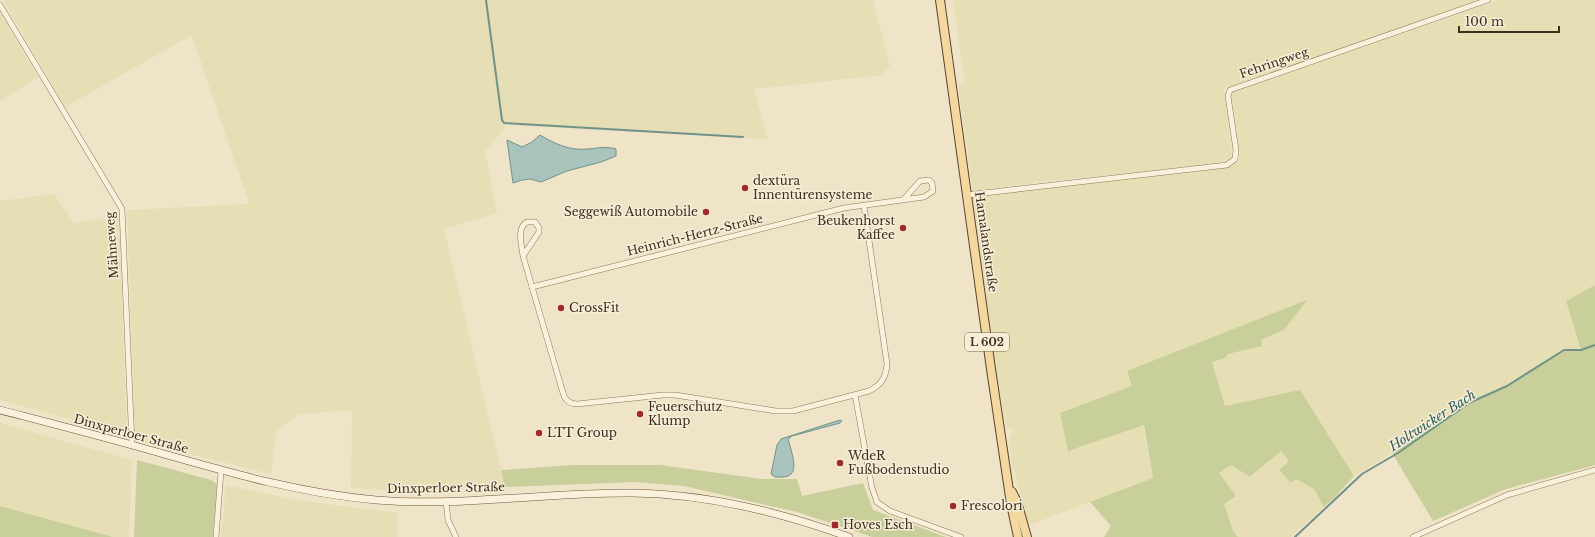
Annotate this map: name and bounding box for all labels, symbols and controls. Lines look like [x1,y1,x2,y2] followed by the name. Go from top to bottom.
[1459,8,1559,34] scale bar
[1465,14,1504,29] text: 100 m
[1237,43,1311,81] street label: Fehringweg
[753,173,873,202] place label: dextüra Innentürensysteme
[740,183,750,193] marker: dextüra Innentürensysteme
[972,191,1001,293] street label: Hamalandstraße
[564,204,698,219] place label: Seggewiß Automobile
[701,207,711,217] marker: Seggewiß Automobile
[102,210,121,279] street label: Mähneweg
[625,210,765,259] street label: Heinrich-Hertz-Straße
[817,213,895,242] place label: Beukenhorst Kaffee
[898,223,908,233] marker: Beukenhorst Kaffee
[569,300,620,315] place label: CrossFit
[556,303,566,313] marker: CrossFit
[965,333,1009,351] road number: L 602
[1385,386,1479,455] water label: Holtwicker Bach
[648,399,723,428] place label: Feuerschutz Klump
[635,409,645,419] marker: Feuerschutz Klump
[72,411,190,456] street label: Dinxperloer Straße
[547,425,617,440] place label: LTT Group
[534,428,544,438] marker: LTT Group
[847,448,949,477] place label: WdeR Fußbodenstudio
[835,458,845,468] marker: WdeR Fußbodenstudio
[387,479,505,496] street label: Dinxperloer Straße
[961,498,1023,513] place label: Frescolori
[948,501,958,511] marker: Frescolori
[843,517,913,532] place label: Hoves Esch
[830,520,840,530] marker: Hoves Esch

